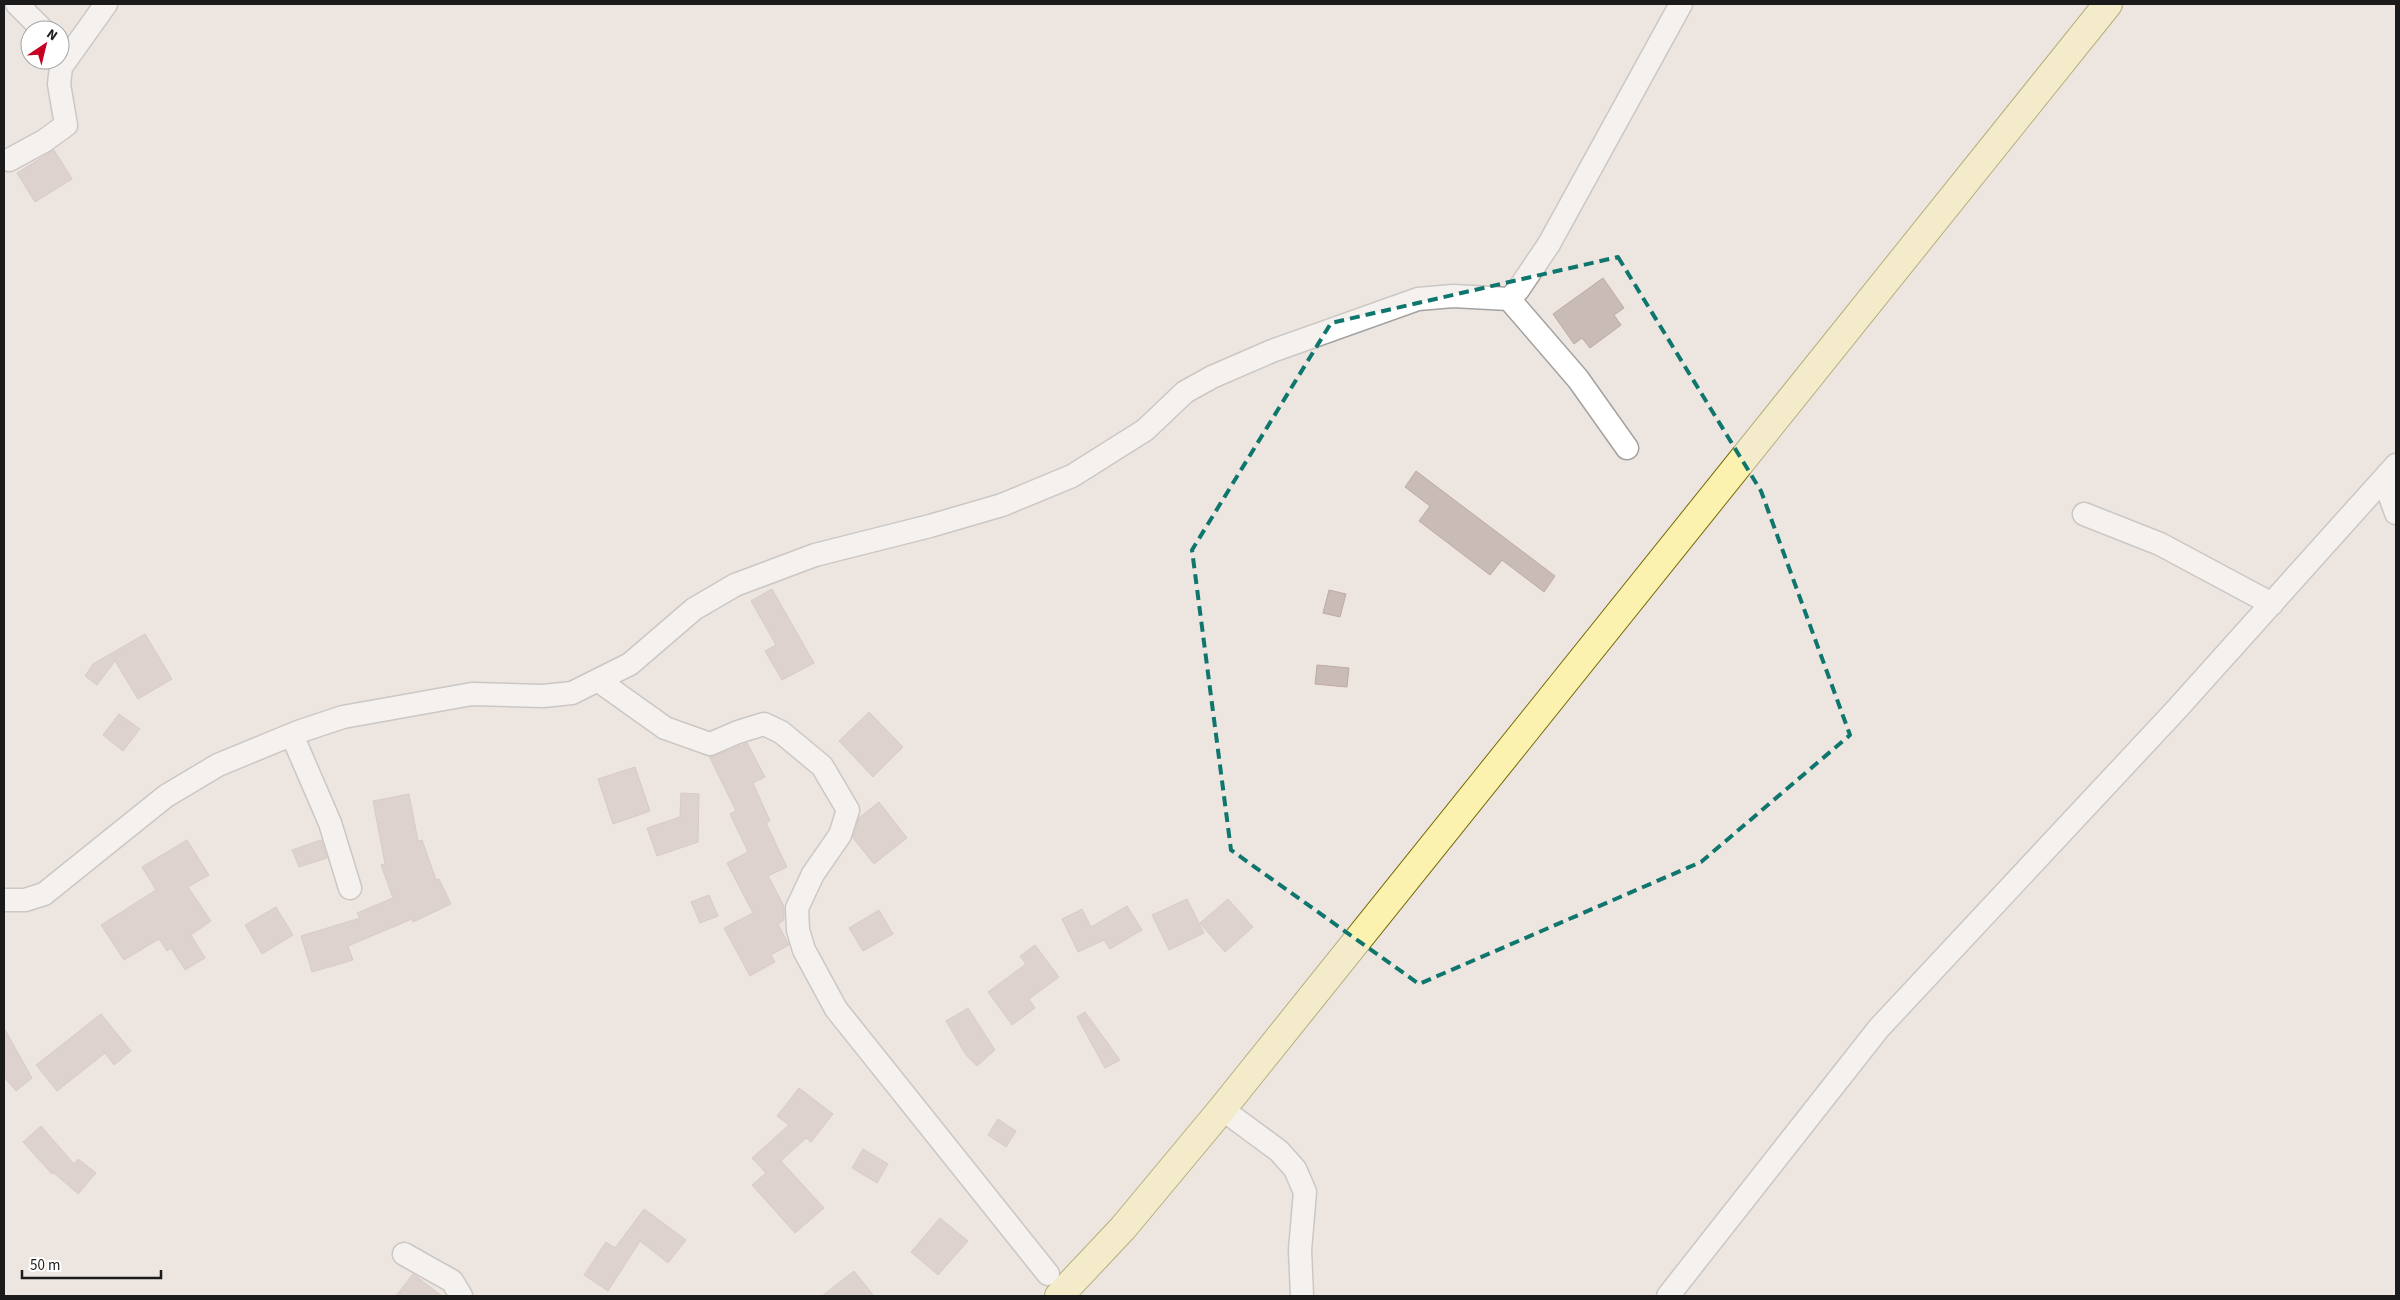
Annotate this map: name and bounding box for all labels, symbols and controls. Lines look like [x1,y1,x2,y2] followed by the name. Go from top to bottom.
[20,20,70,70] north arrow
[42,24,61,46] text: N
[22,1248,161,1280] scale bar
[30,1255,60,1276] text: 50 m

